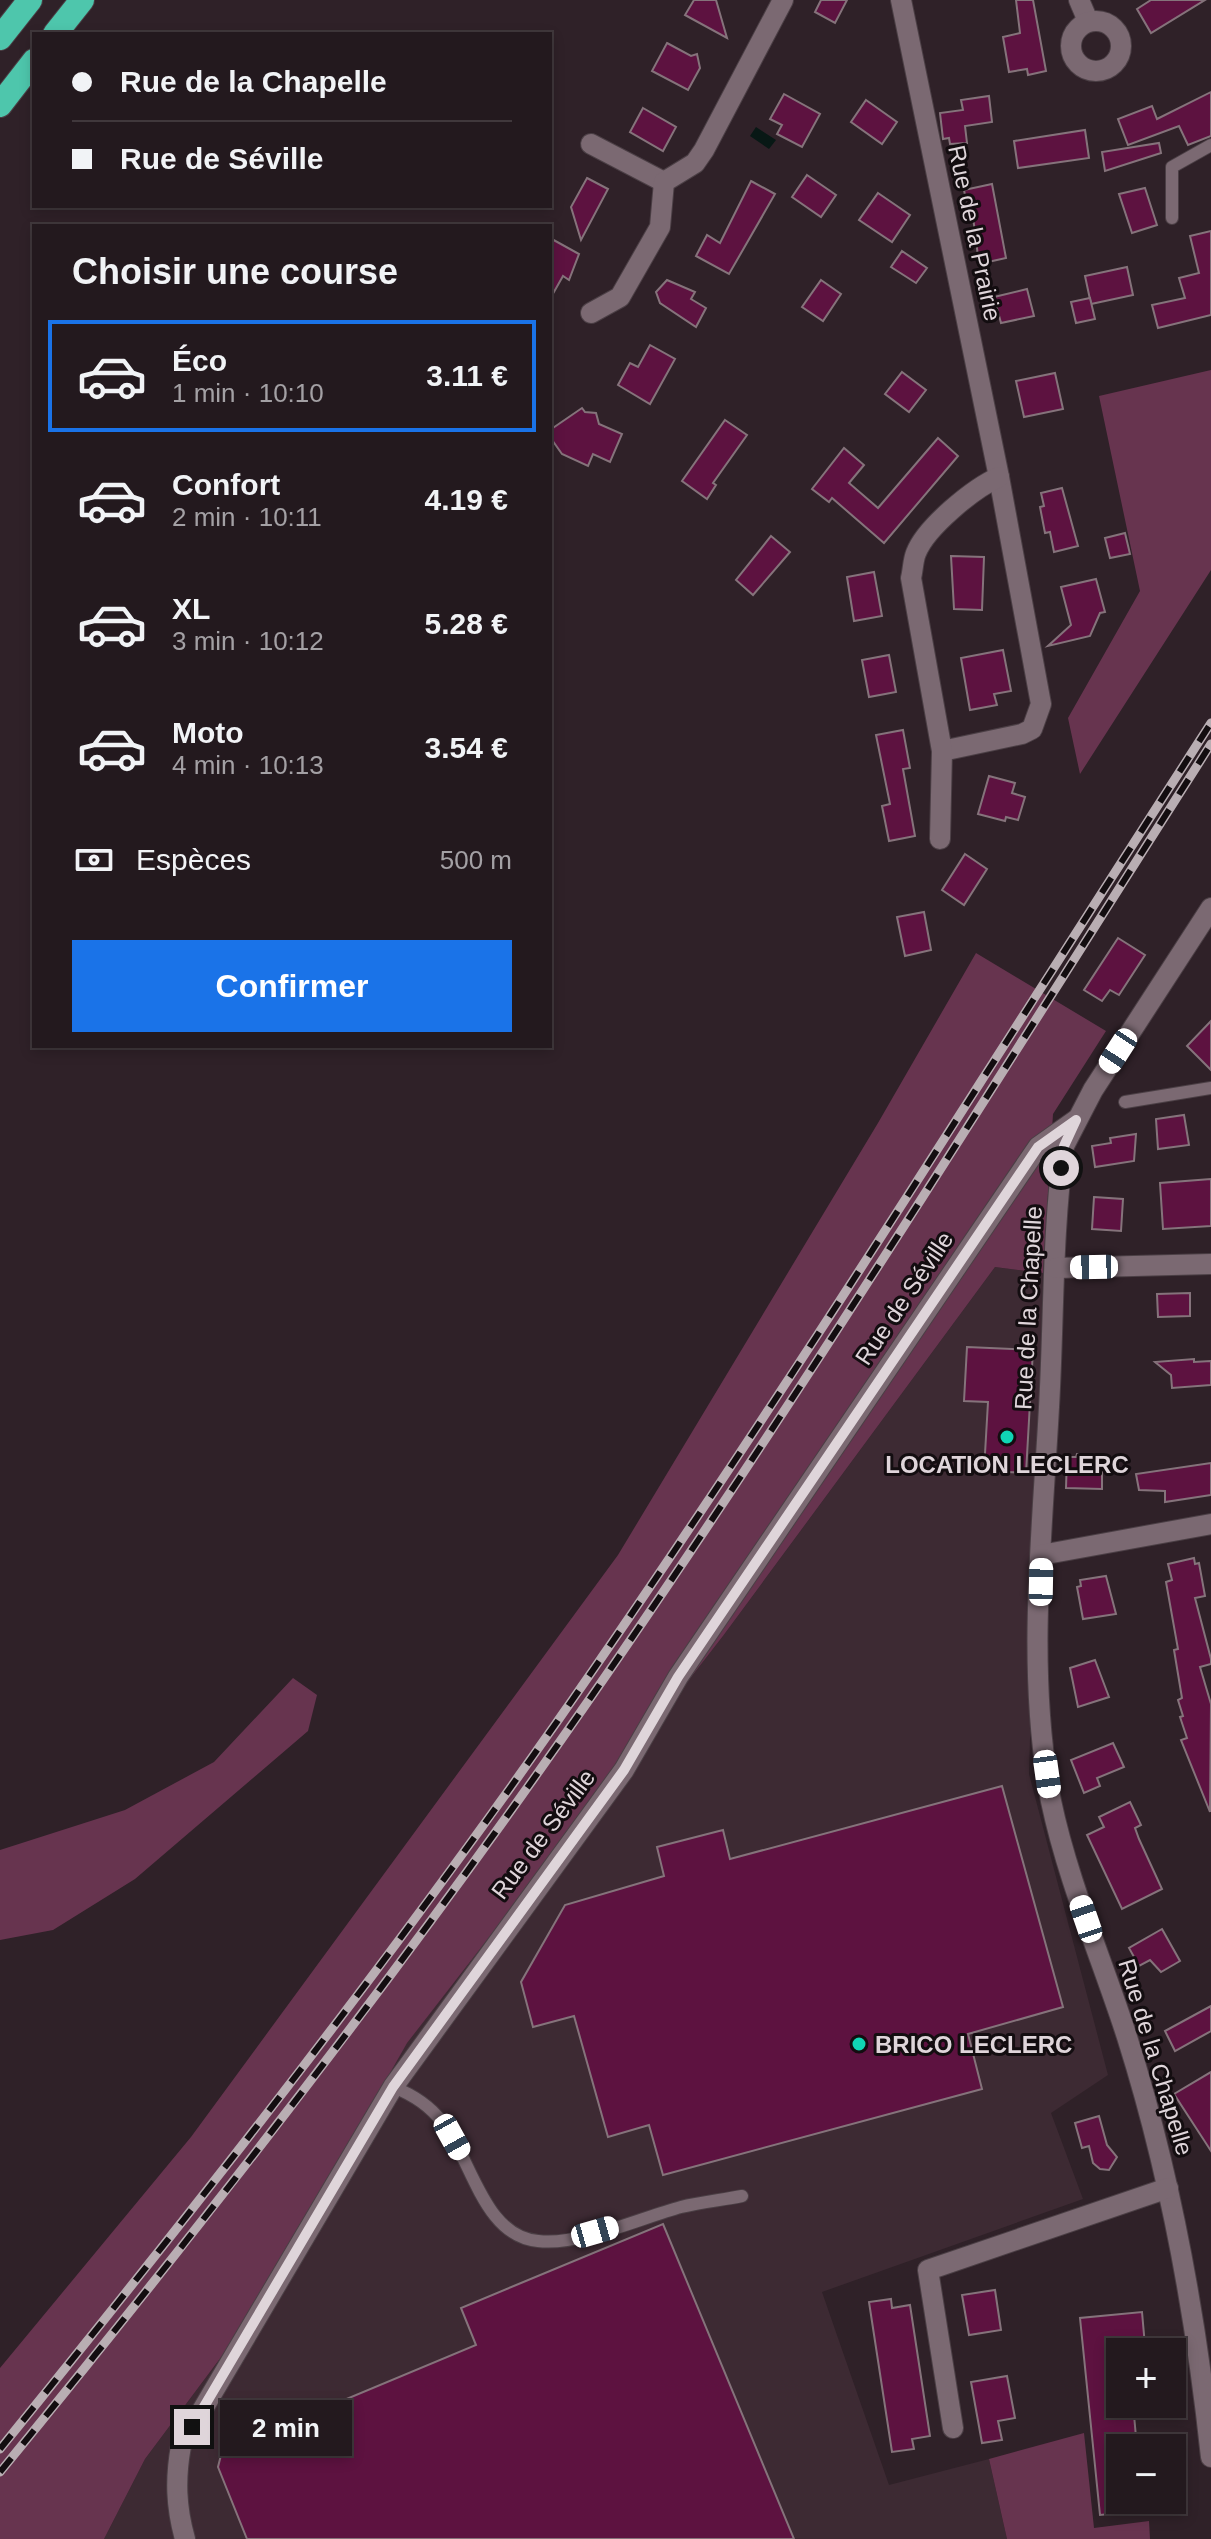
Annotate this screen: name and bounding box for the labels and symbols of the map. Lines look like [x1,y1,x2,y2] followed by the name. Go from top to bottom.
[943,143,1007,323] street label: Rue de la Prairie
[1095,1024,1141,1078] car
[1043,1150,1079,1186] route start
[1009,1205,1047,1411] street label: Rue de la Chapelle
[850,1226,958,1370] street label: Rue de Séville
[1070,1255,1118,1279] car
[998,1428,1016,1446] marker: LOCATION LECLERC
[885,1451,1129,1478] place label: LOCATION LECLERC
[1029,1558,1053,1606] car
[1032,1749,1062,1799] car
[486,1764,600,1904] street label: Rue de Séville
[1067,1892,1105,1946] car
[1113,1955,1199,2159] street label: Rue de la Chapelle
[875,2031,1072,2058] place label: BRICO LECLERC
[850,2035,868,2053] marker: BRICO LECLERC
[430,2110,474,2164] car
[569,2214,621,2250] car
[220,2399,352,2455] callout: 2 min
[174,2409,210,2445] route end

